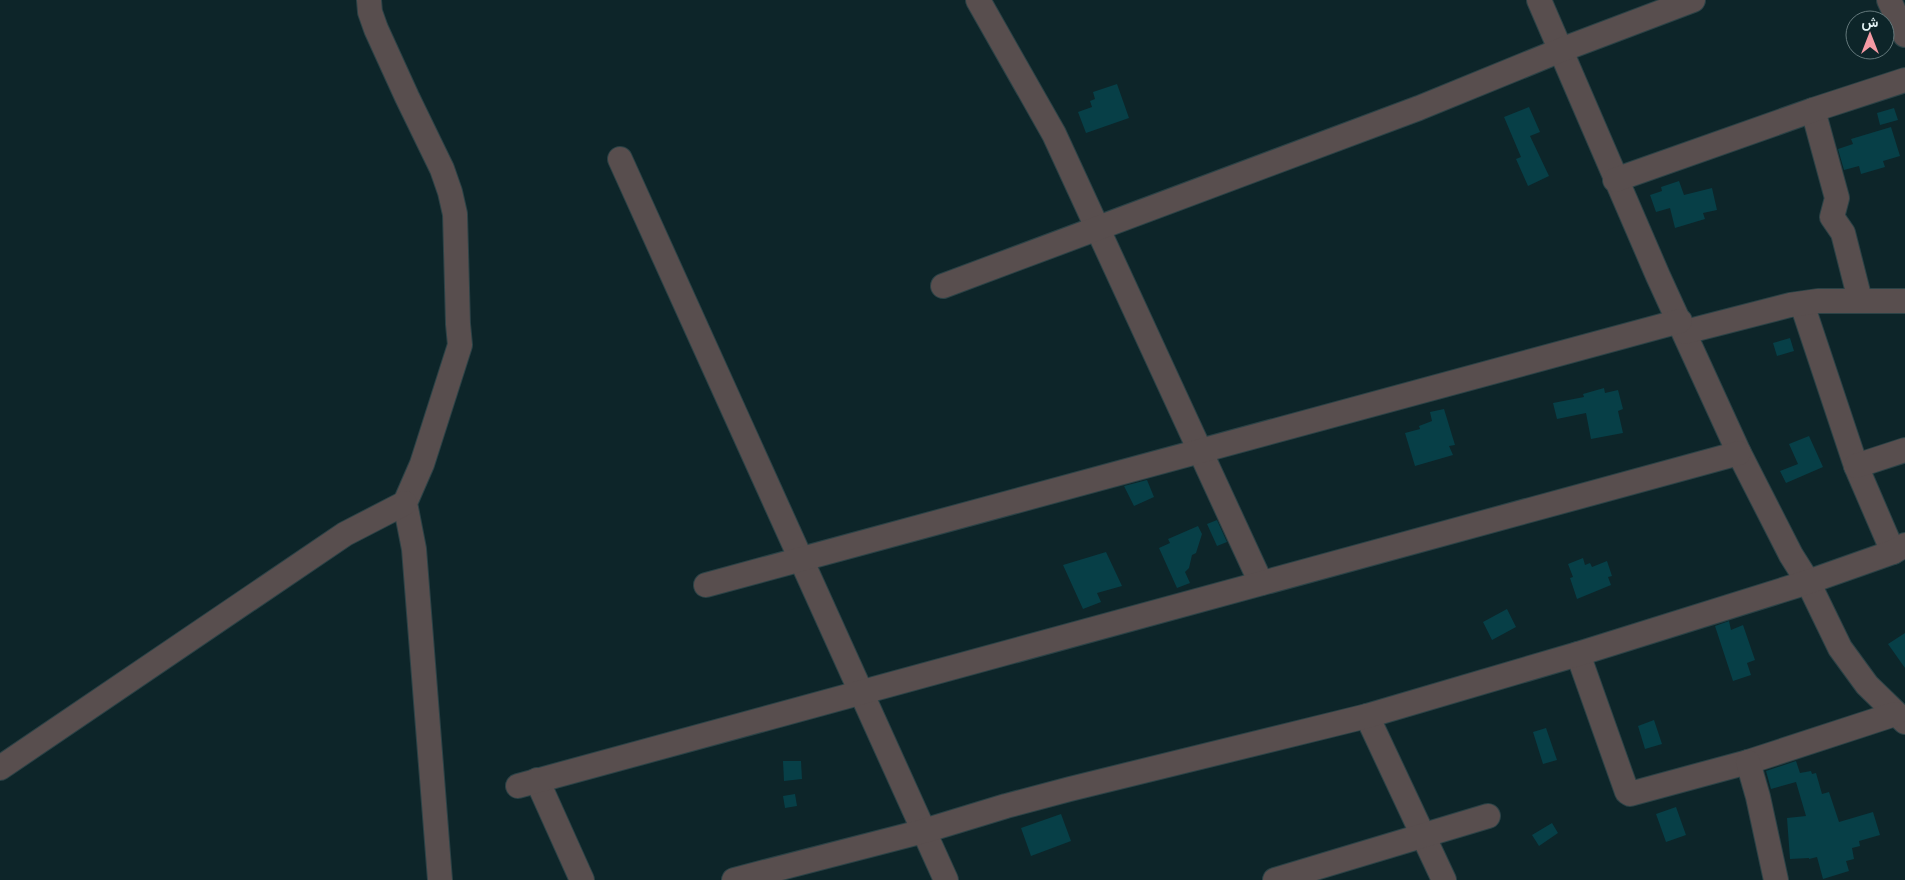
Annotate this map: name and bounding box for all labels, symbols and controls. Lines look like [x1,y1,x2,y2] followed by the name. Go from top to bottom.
[1845,10,1895,60] north arrow
[1862,14,1879,31] text: ش

